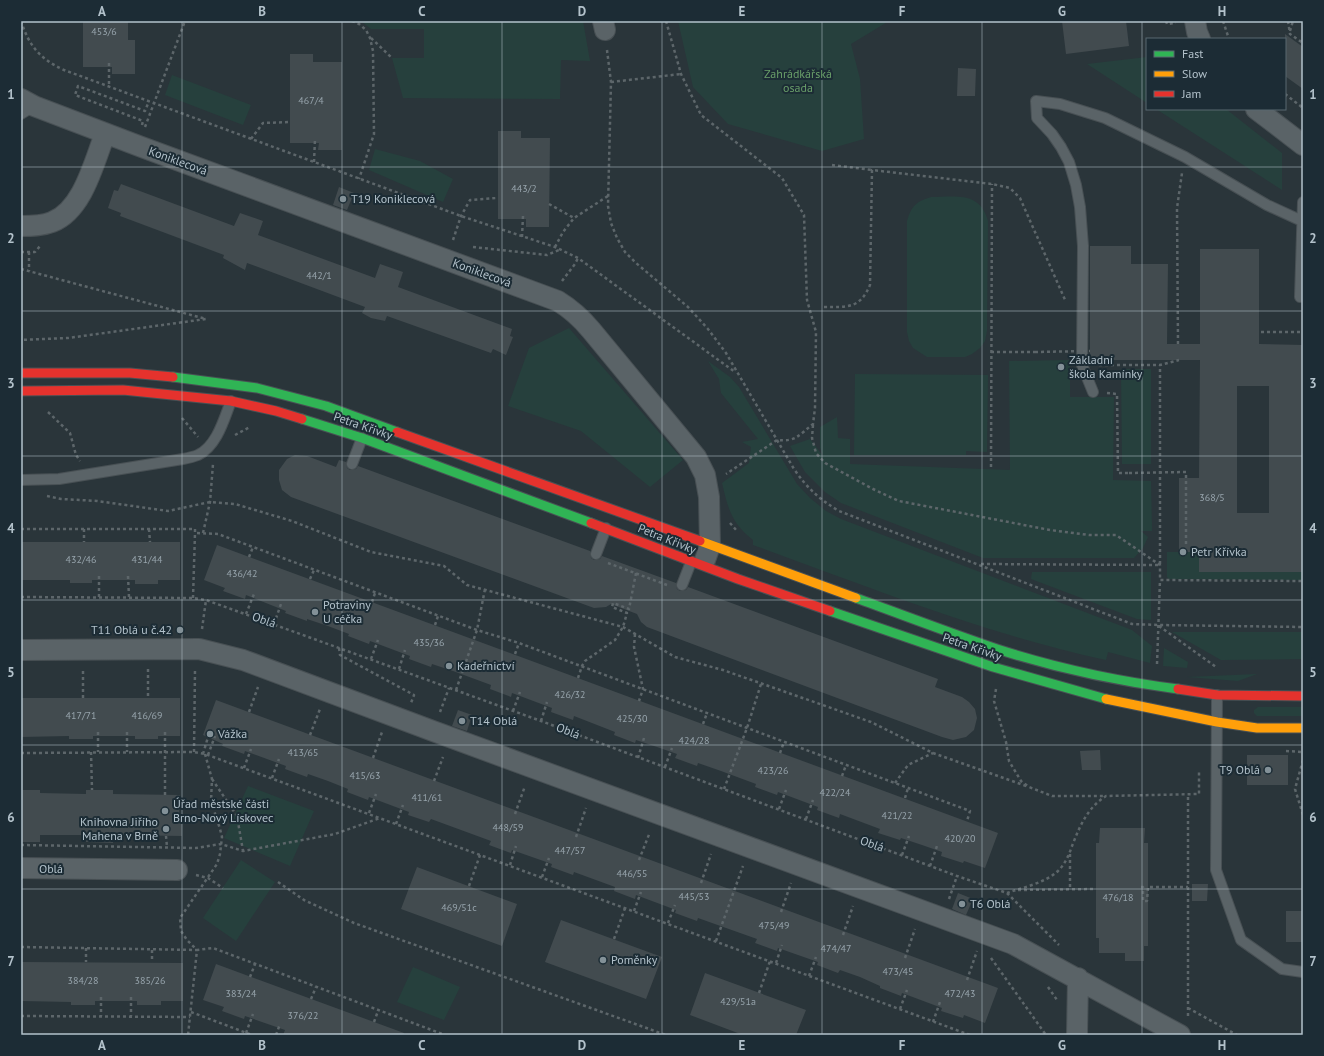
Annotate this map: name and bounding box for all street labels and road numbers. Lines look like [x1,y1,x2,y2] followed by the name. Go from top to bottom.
[147,143,210,178] street label: Koniklecová
[451,255,514,290] street label: Koniklecová
[332,408,395,443] street label: Petra Křivky
[636,520,699,557] street label: Petra Křivky
[250,608,278,631] street label: Oblá
[941,629,1004,664] street label: Petra Křivky
[554,719,582,742] street label: Oblá
[858,832,886,855] street label: Oblá
[39,861,63,876] street label: Oblá

